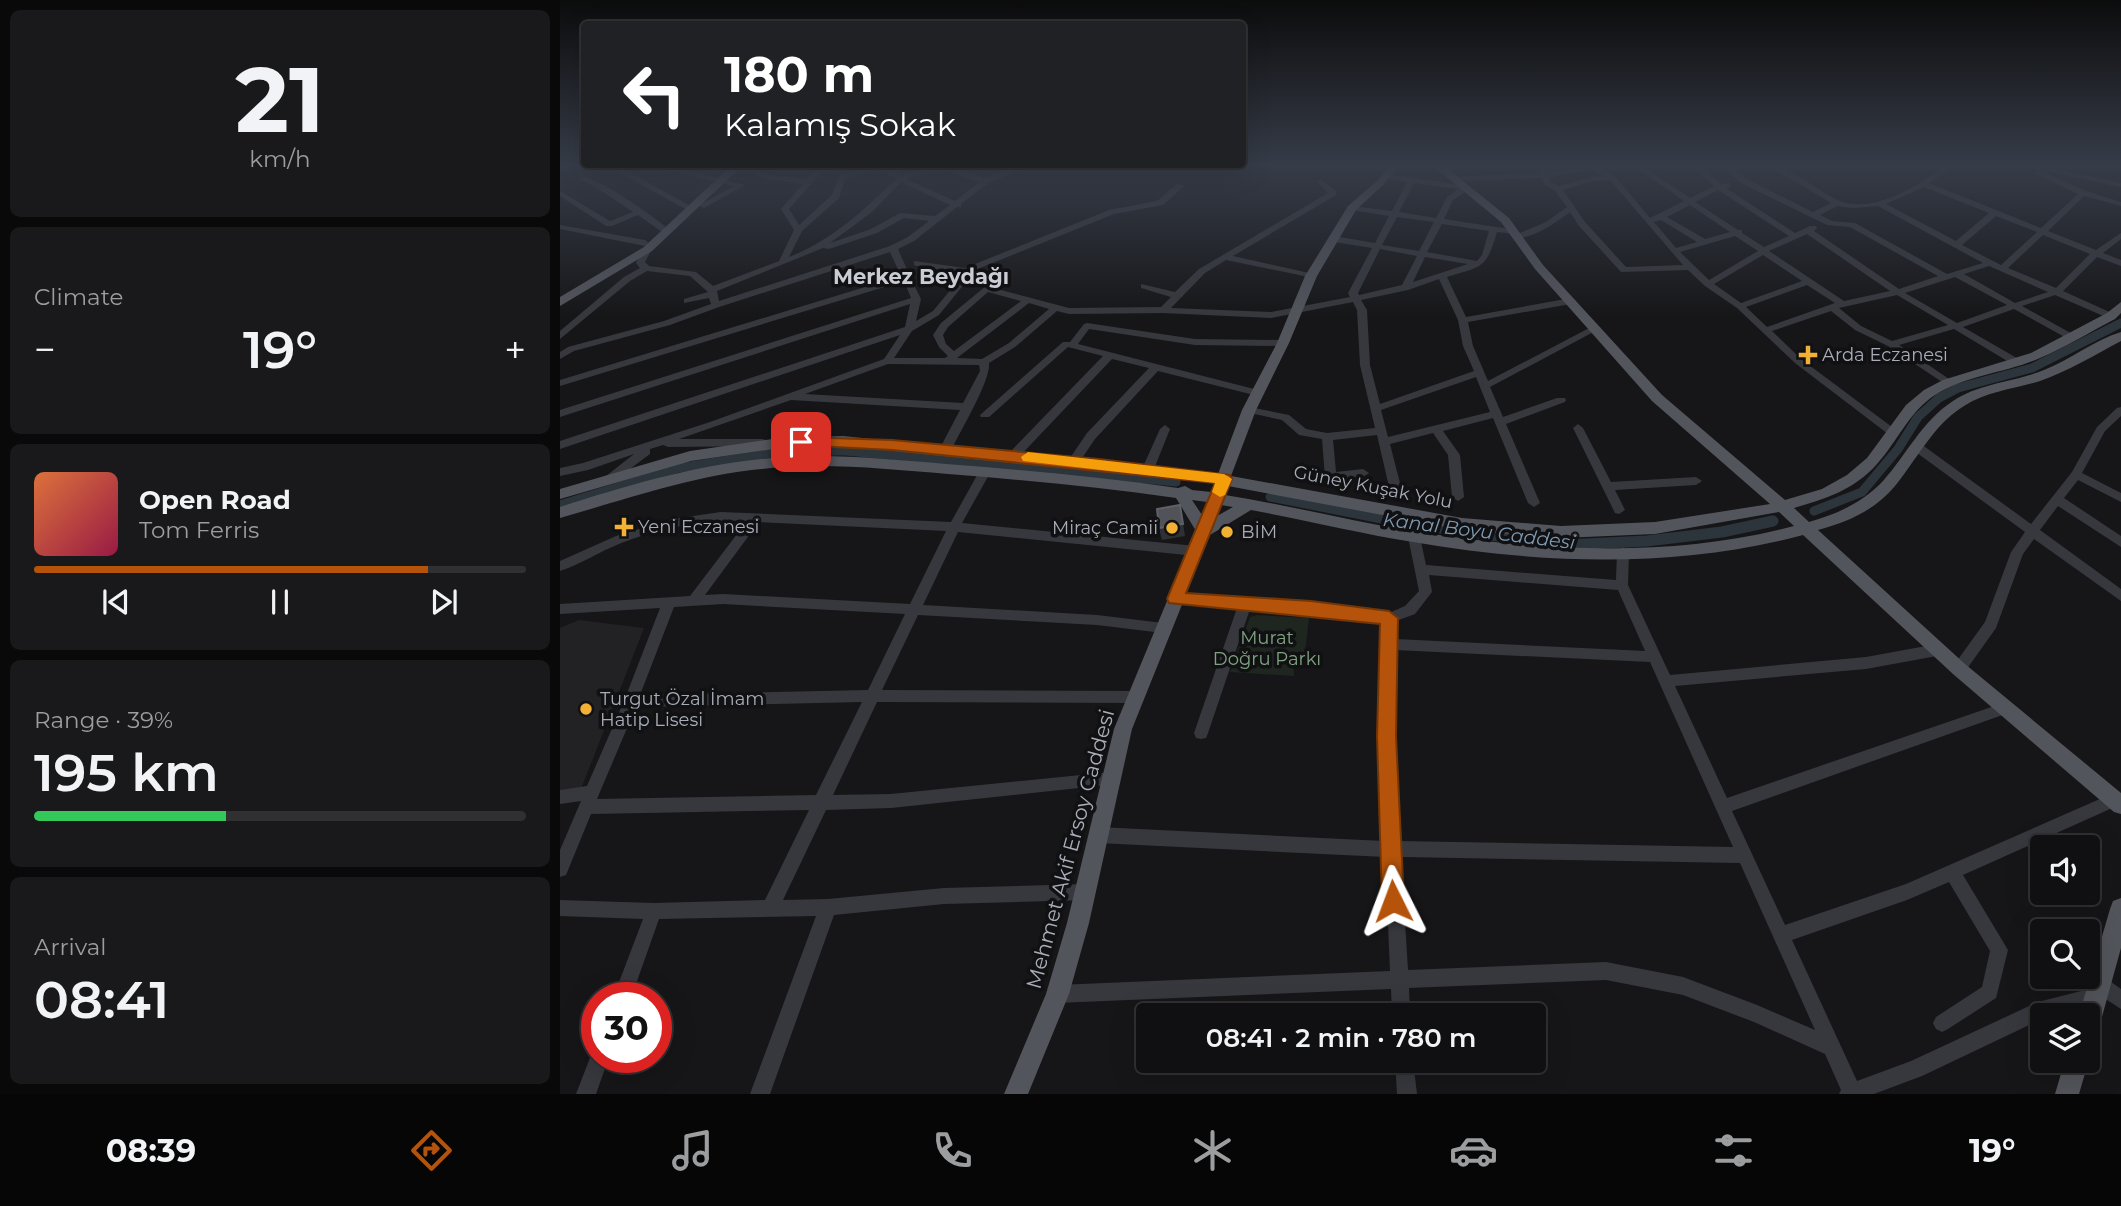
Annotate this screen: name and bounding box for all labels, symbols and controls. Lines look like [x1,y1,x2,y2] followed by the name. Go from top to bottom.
[235,44,325,155] text: 21
[724,45,874,104] text: 180 m
[609,49,700,140] icon: left
[724,105,956,144] text: Kalamış Sokak
[249,145,311,173] text: km/h
[833,264,1009,289] district label: Merkez Beydağı
[34,283,123,311] text: Climate
[243,318,317,381] text: 19°
[34,326,56,373] text: −
[504,326,526,373] text: +
[1822,344,1948,366] place label: Arda Eczanesi
[1800,347,1816,363] marker: Arda Eczanesi
[771,412,831,472] pin
[782,423,820,461] icon: arrive
[1292,461,1454,513] street label: Güney Kuşak Yolu
[139,484,291,516] text: Open Road
[1382,508,1577,554] water label: Kanal Boyu Caddesi
[139,516,259,544] text: Tom Ferris
[638,516,759,538] place label: Yeni Eczanesi
[1052,517,1158,539] place label: Miraç Camii
[616,519,632,535] marker: Yeni Eczanesi
[1164,520,1180,536] marker: Miraç Camii
[1241,521,1277,543] place label: BİM
[1219,524,1235,540] marker: BİM
[97,583,135,621] icon: previous
[261,583,299,621] icon: pause
[425,583,463,621] icon: next
[1213,627,1321,670] park label: Murat Doğru Parkı
[600,688,764,731] place label: Turgut Özal İmam Hatip Lisesi
[578,701,594,717] marker: Turgut Özal İmam Hatip Lisesi
[34,706,173,734] text: Range · 39%
[1021,706,1119,992] street label: Mehmet Akif Ersoy Caddesi
[34,741,219,804] text: 195 km
[2030,835,2100,1073] map controls
[2030,835,2100,905] button: sound
[1356,864,1430,938] position arrow
[2030,919,2100,989] button: search
[34,933,107,961] text: Arrival
[34,968,169,1031] text: 08:41
[581,982,672,1073] speed limit sign: 30
[2030,1003,2100,1073] button: layers
[1206,1022,1476,1054] text: 08:41 · 2 min · 780 m
[407,1126,456,1175] icon: directions
[668,1126,717,1175] icon: music
[928,1126,977,1175] icon: phone
[1188,1126,1237,1175] icon: climate
[1449,1126,1498,1175] icon: car
[1709,1126,1758,1175] icon: filters
[106,1131,196,1170] text: 08:39
[1969,1131,2015,1170] text: 19°

